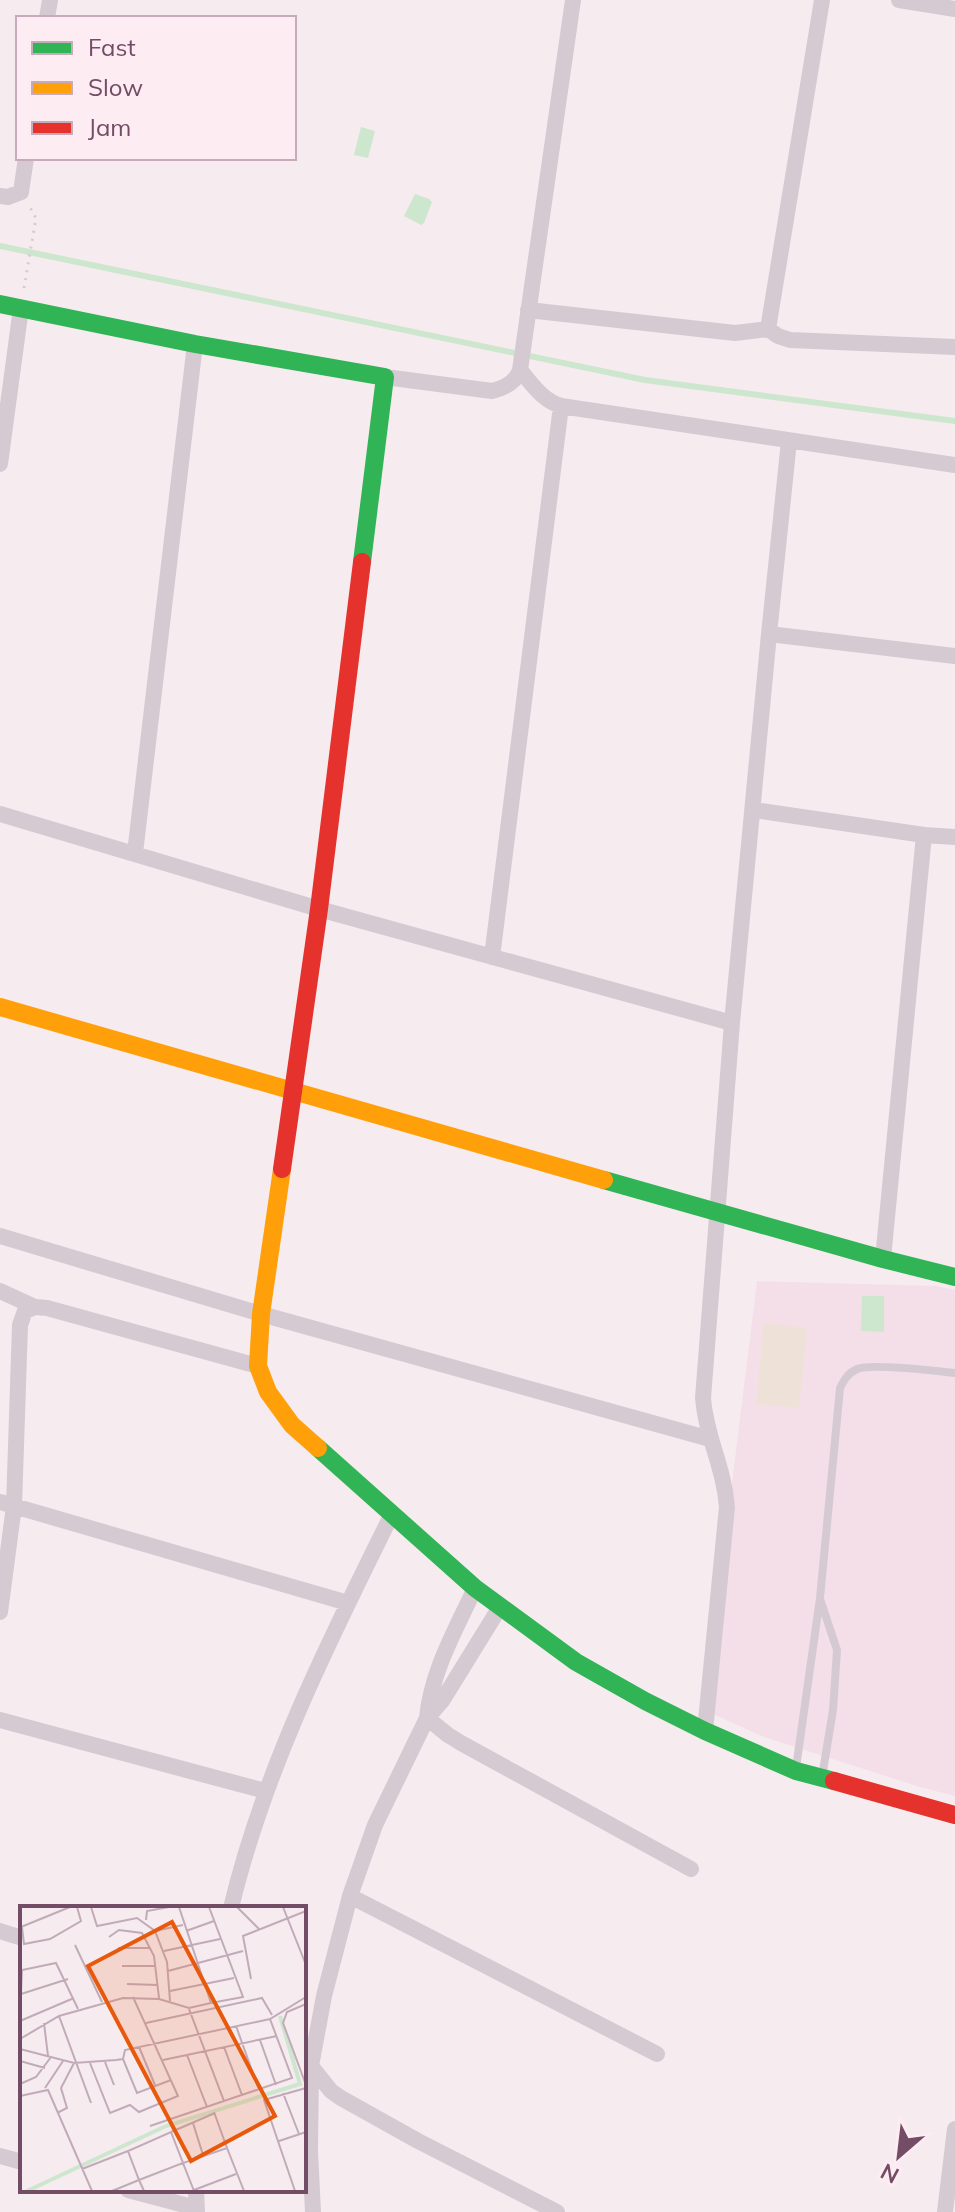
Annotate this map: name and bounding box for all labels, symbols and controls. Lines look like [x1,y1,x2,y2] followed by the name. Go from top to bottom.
[16,16,296,160] legend
[88,32,136,62] text: Fast
[88,72,143,102] text: Slow
[88,112,131,142] text: Jam
[20,1906,306,2192] inset map
[859,2116,939,2196] north arrow
[876,2157,904,2190] text: N

